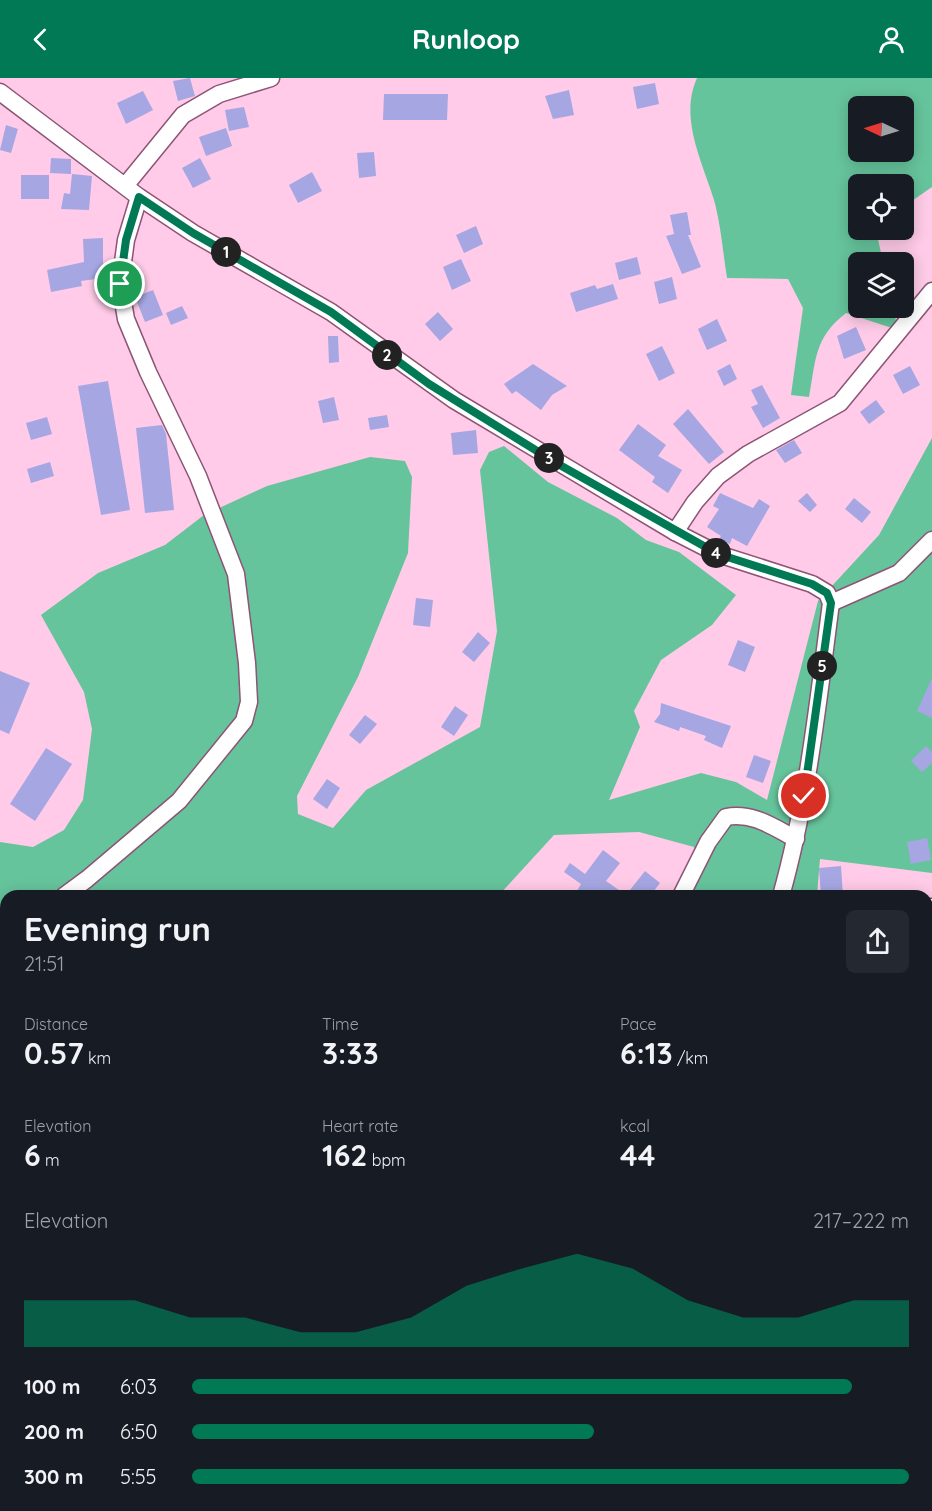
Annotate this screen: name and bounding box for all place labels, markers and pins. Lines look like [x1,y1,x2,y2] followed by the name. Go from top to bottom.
[211,237,241,267] pin: 1
[94,258,145,309] pin
[372,340,402,370] pin: 2
[534,443,564,473] pin: 3
[701,538,731,568] pin: 4
[807,651,837,681] pin: 5
[778,770,829,821] pin

